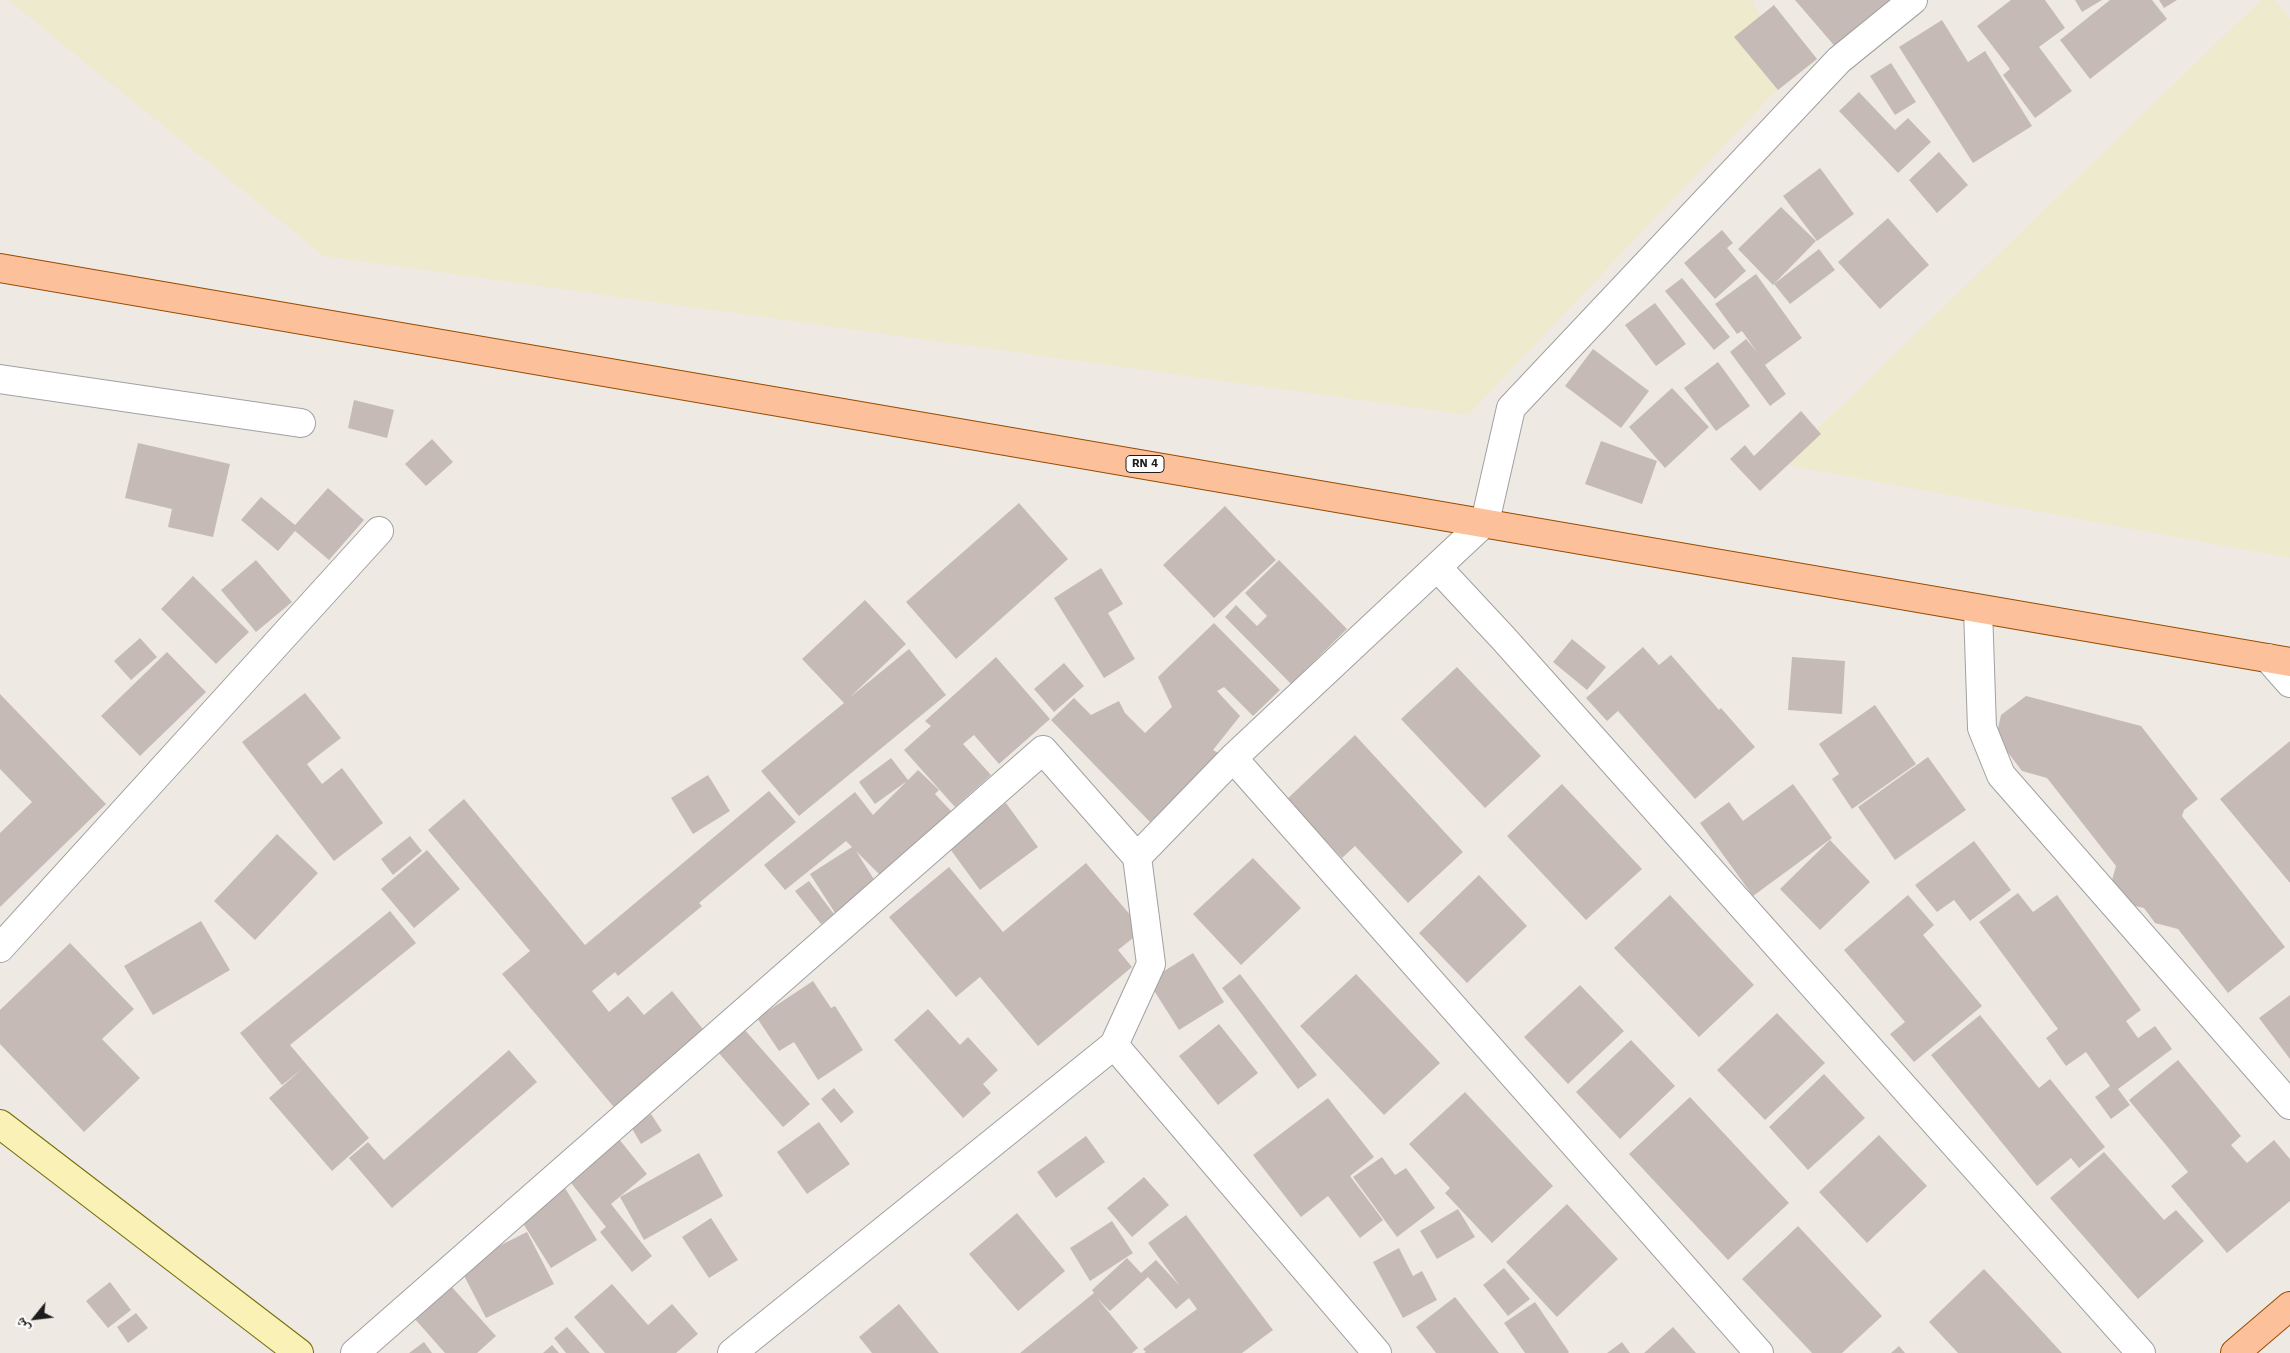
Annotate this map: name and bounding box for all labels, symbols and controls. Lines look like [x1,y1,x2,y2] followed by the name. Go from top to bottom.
[1126,456,1164,472] road number: RN 4
[10,1293,60,1343] north arrow
[11,1315,32,1336] text: ش

